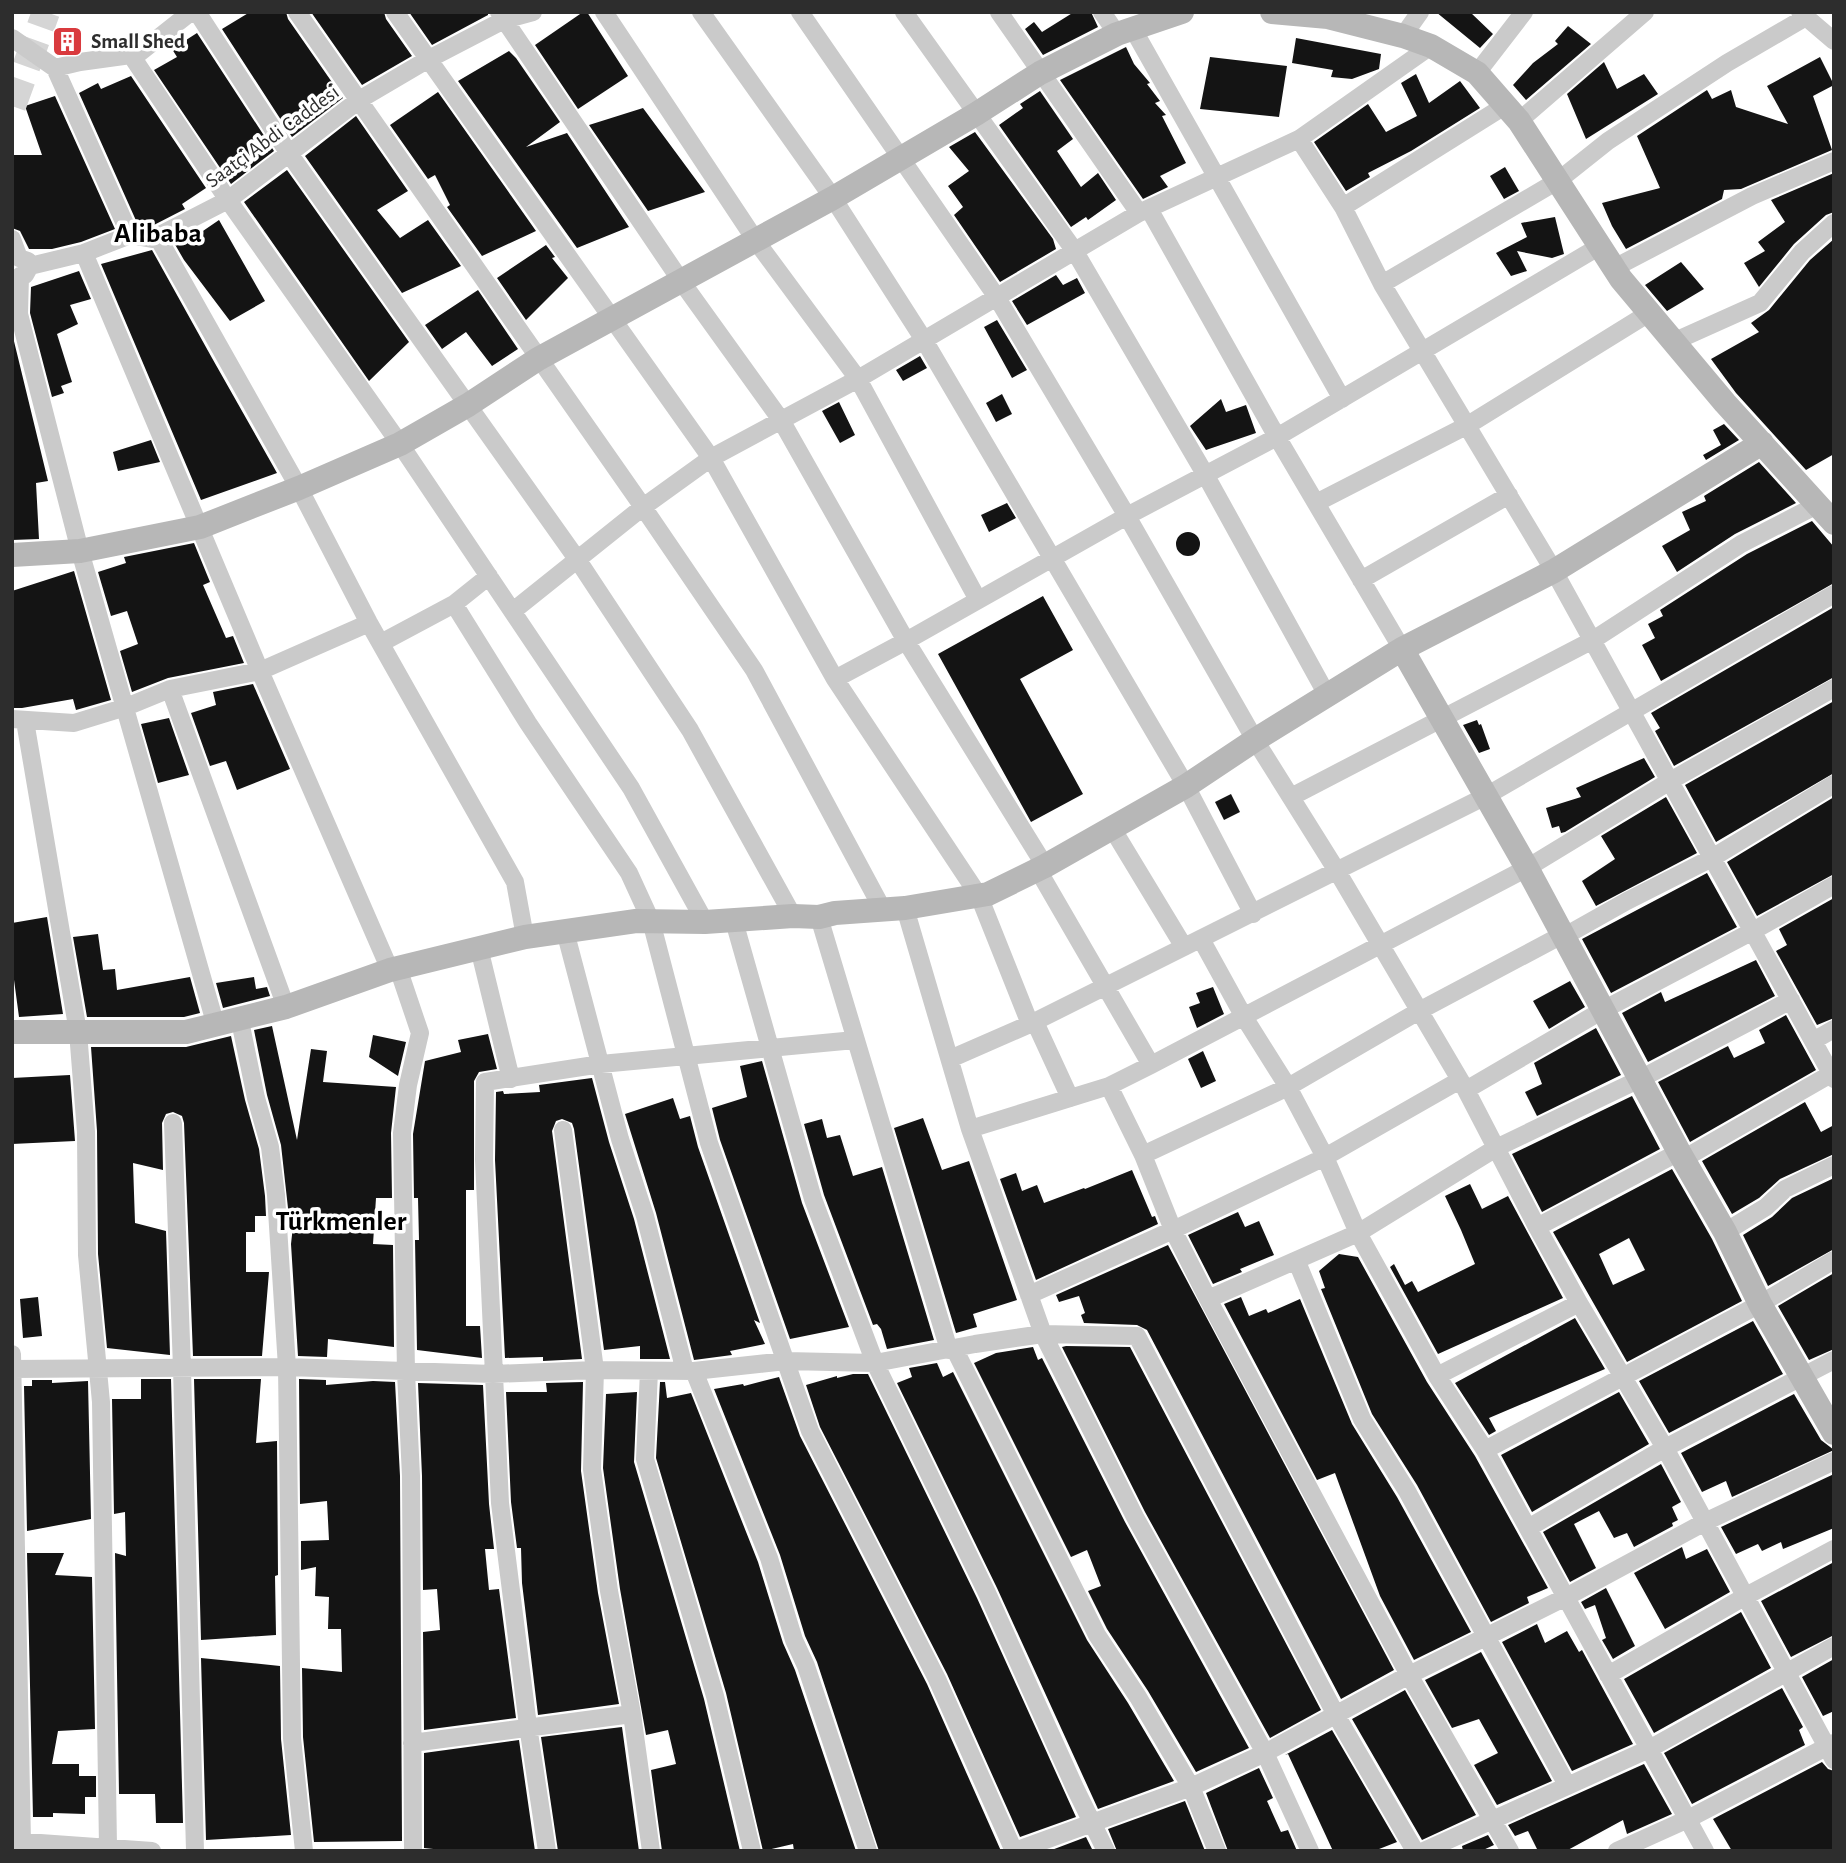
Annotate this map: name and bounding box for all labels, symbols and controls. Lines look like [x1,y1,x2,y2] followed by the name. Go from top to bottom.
[51,24,85,58] building icon: Small Shed
[91,31,185,52] place label: Small Shed
[202,81,343,192] street label: Saatçi Abdi Caddesi
[114,220,202,248] district label: Alibaba
[276,1208,407,1236] district label: Türkmenler

